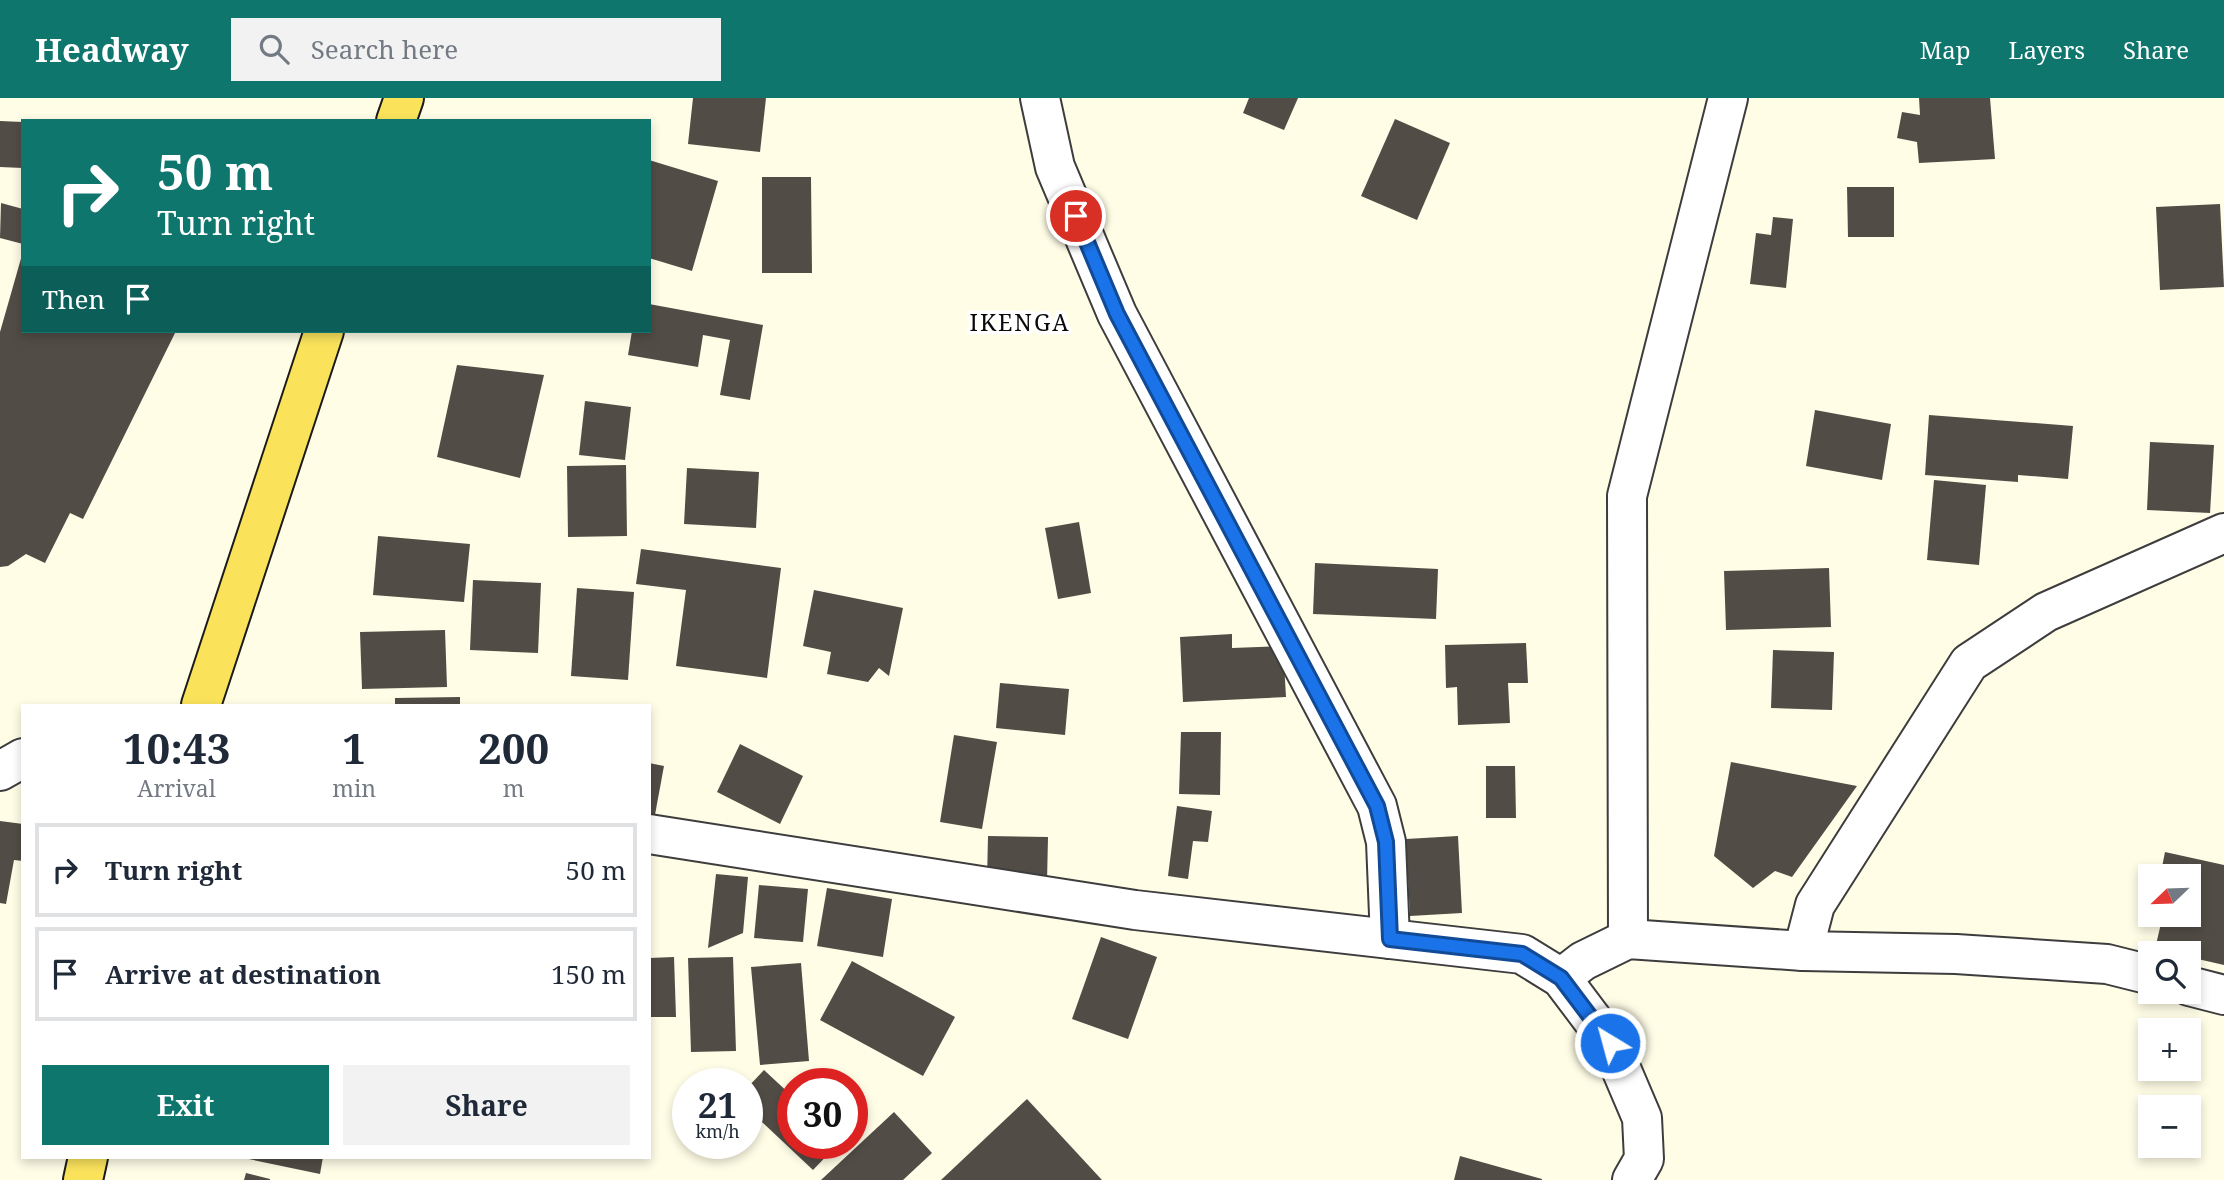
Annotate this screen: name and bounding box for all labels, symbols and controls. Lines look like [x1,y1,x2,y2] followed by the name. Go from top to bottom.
[231,18,721,81] search box
[35,27,189,72] text: Headway
[255,30,293,68] icon: search
[311,31,458,67] text: Search here
[1920,33,1971,66] text: Map
[2009,33,2085,66] text: Layers
[2123,33,2189,66] text: Share
[157,138,273,204] text: 50 m
[42,147,133,238] icon: right
[1046,186,1106,246] pin
[1057,197,1095,235] icon: arrive
[157,201,315,244] text: Turn right
[119,280,157,318] icon: arrive
[42,281,105,317] text: Then
[969,306,1071,338] district label: IKENGA
[123,719,230,776] text: 10:43
[342,719,366,776] text: 1
[478,719,549,776] text: 200
[137,772,216,804] text: Arrival
[332,772,376,804] text: min
[503,772,524,804] text: m
[46,851,84,889] icon: right
[105,852,242,888] text: Turn right
[566,852,626,888] text: 50 m
[2138,864,2202,928] north arrow
[2138,864,2201,1158] map controls
[2138,941,2201,1004] button: search
[46,955,84,993] icon: arrive
[105,956,381,992] text: Arrive at destination
[551,956,626,992] text: 150 m
[1573,1006,1647,1080] position arrow
[2138,1018,2201,1081] button: +
[42,1065,329,1145] button: Exit
[343,1065,630,1145] button: Share
[777,1068,868,1159] speed limit sign: 30
[698,1081,737,1128] text: 21
[2138,1095,2201,1158] button: −
[695,1119,740,1143] text: km/h

